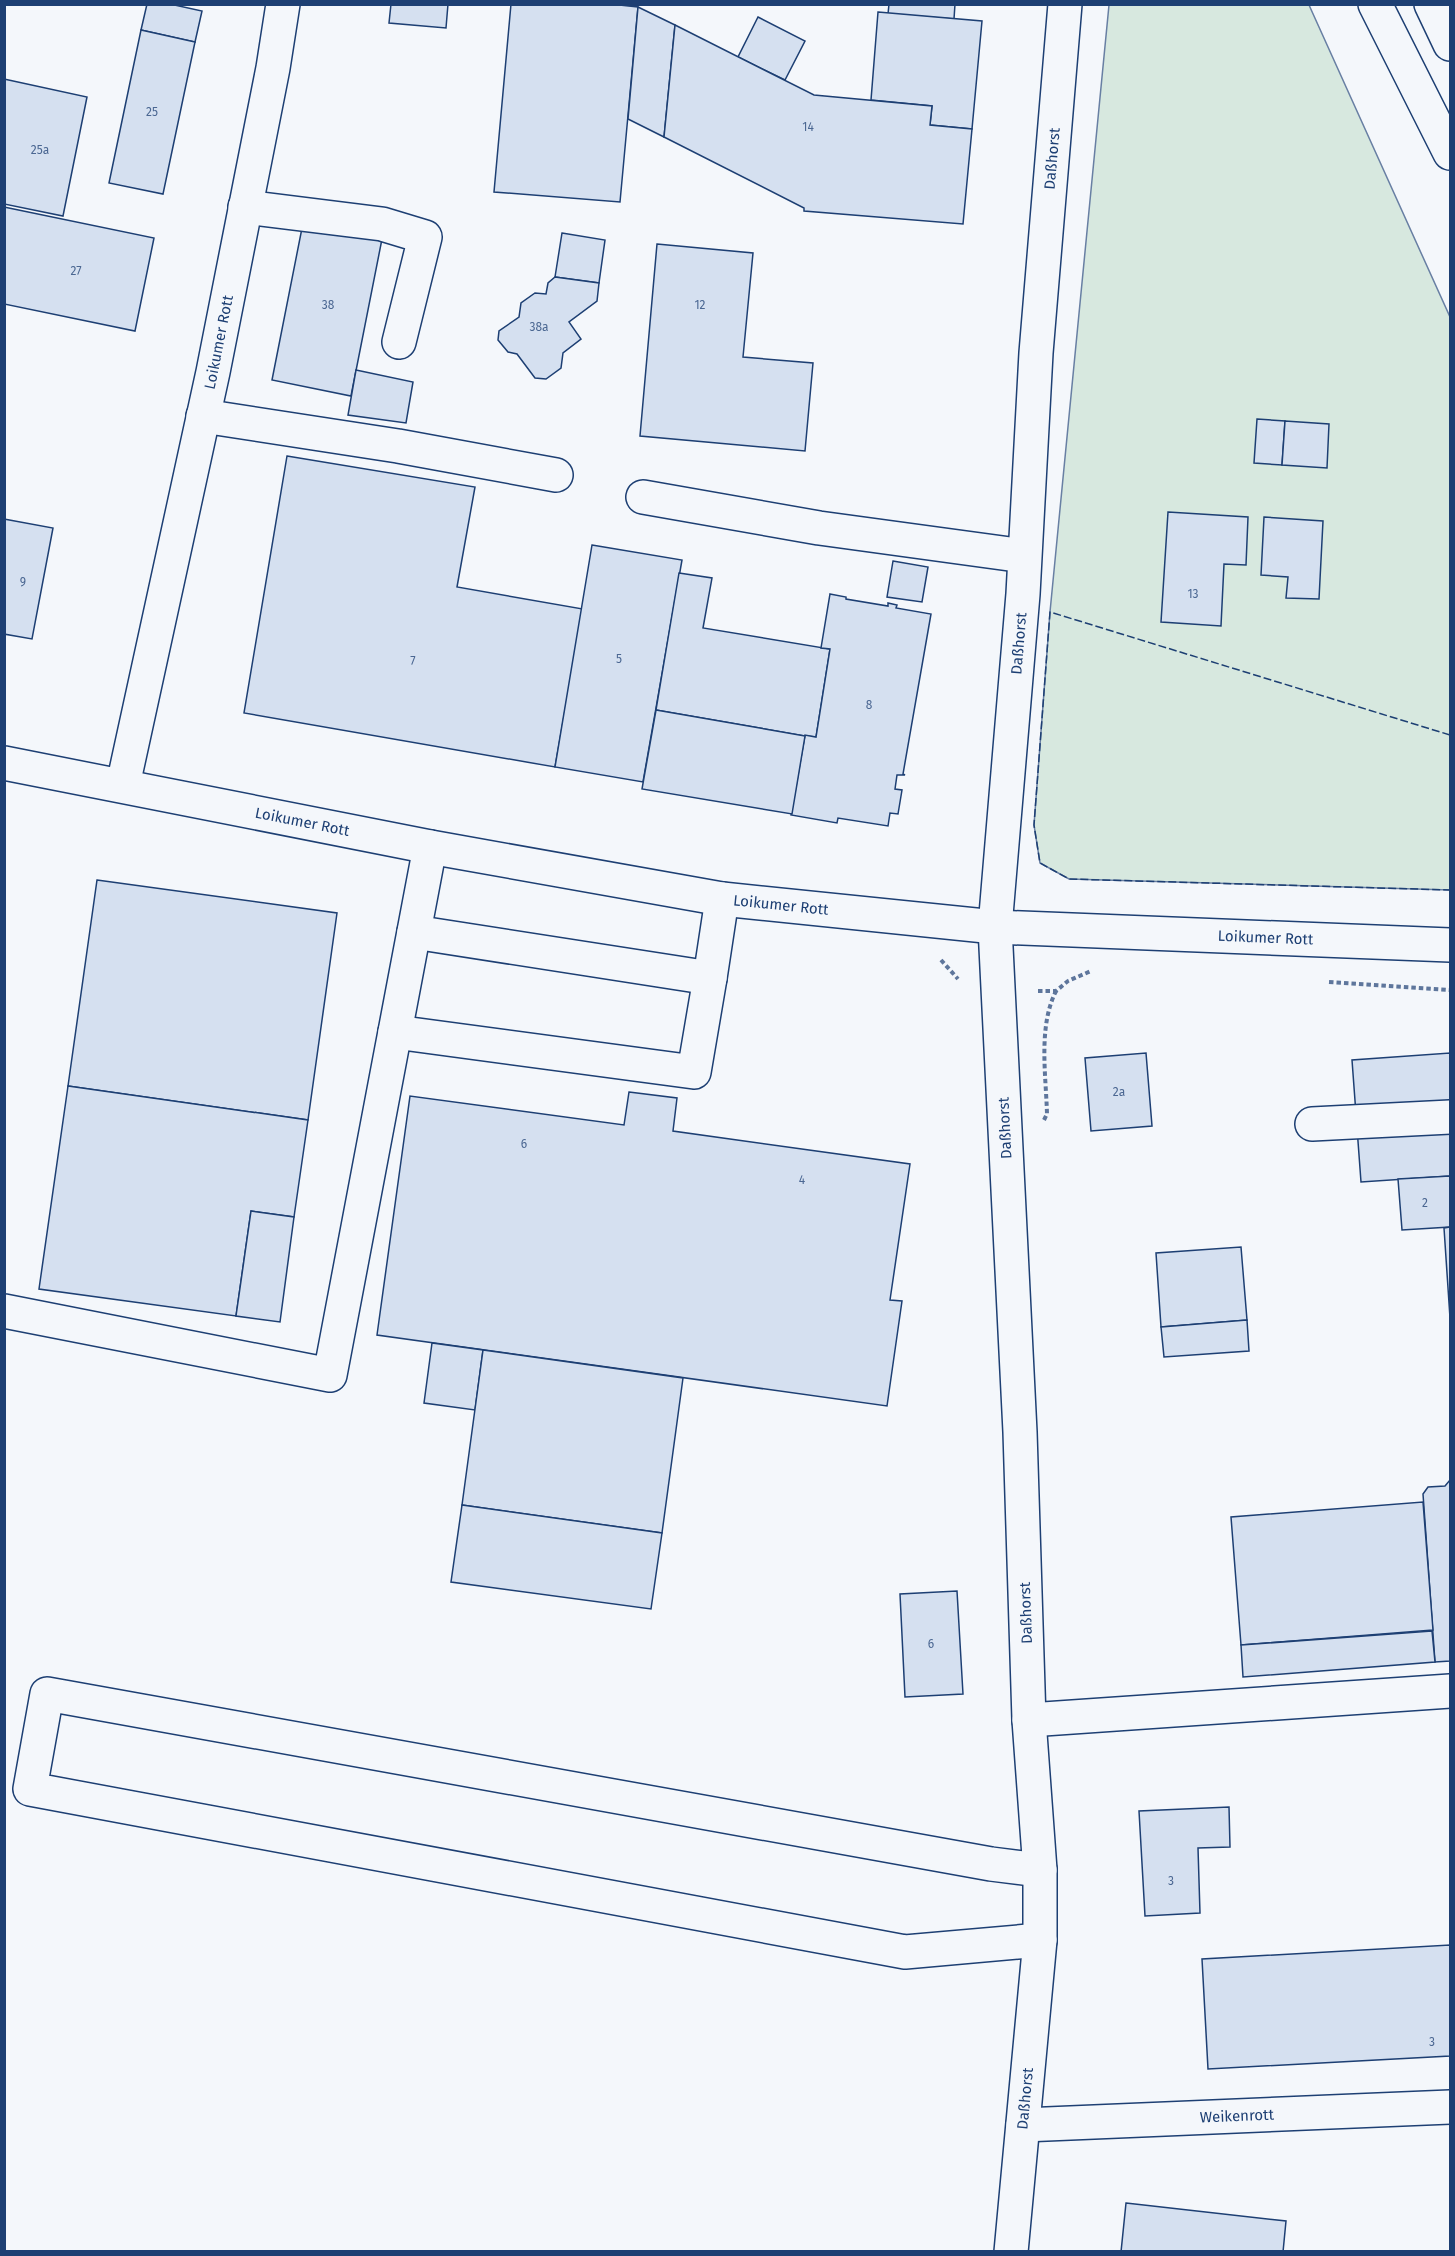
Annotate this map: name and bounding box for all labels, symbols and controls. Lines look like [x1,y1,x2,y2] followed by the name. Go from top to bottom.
[146,105,158,119] house number: 25
[802,120,814,134] house number: 14
[1041,126,1064,190] street label: Daßhorst
[31,143,49,157] house number: 25a
[70,264,82,278] house number: 27
[200,293,237,391] street label: Loikumer Rott
[322,298,335,312] house number: 38
[694,298,706,312] house number: 12
[529,320,549,334] house number: 38a
[20,575,26,589] house number: 9
[1187,587,1199,601] house number: 13
[1007,611,1030,675] street label: Daßhorst
[616,652,622,666] house number: 5
[410,654,416,668] house number: 7
[866,698,873,712] house number: 8
[254,804,352,840] street label: Loikumer Rott
[732,891,830,919] street label: Loikumer Rott
[1217,927,1314,949] street label: Loikumer Rott
[1113,1085,1125,1099] house number: 2a
[994,1096,1016,1159] street label: Daßhorst
[521,1137,527,1151] house number: 6
[799,1173,806,1187] house number: 4
[1422,1196,1428,1210] house number: 2
[1016,1581,1036,1644] street label: Daßhorst
[928,1637,934,1651] house number: 6
[1168,1874,1174,1888] house number: 3
[1429,2035,1435,2049] house number: 3
[1013,2066,1037,2130] street label: Daßhorst
[1199,2105,1275,2127] street label: Weikenrott

